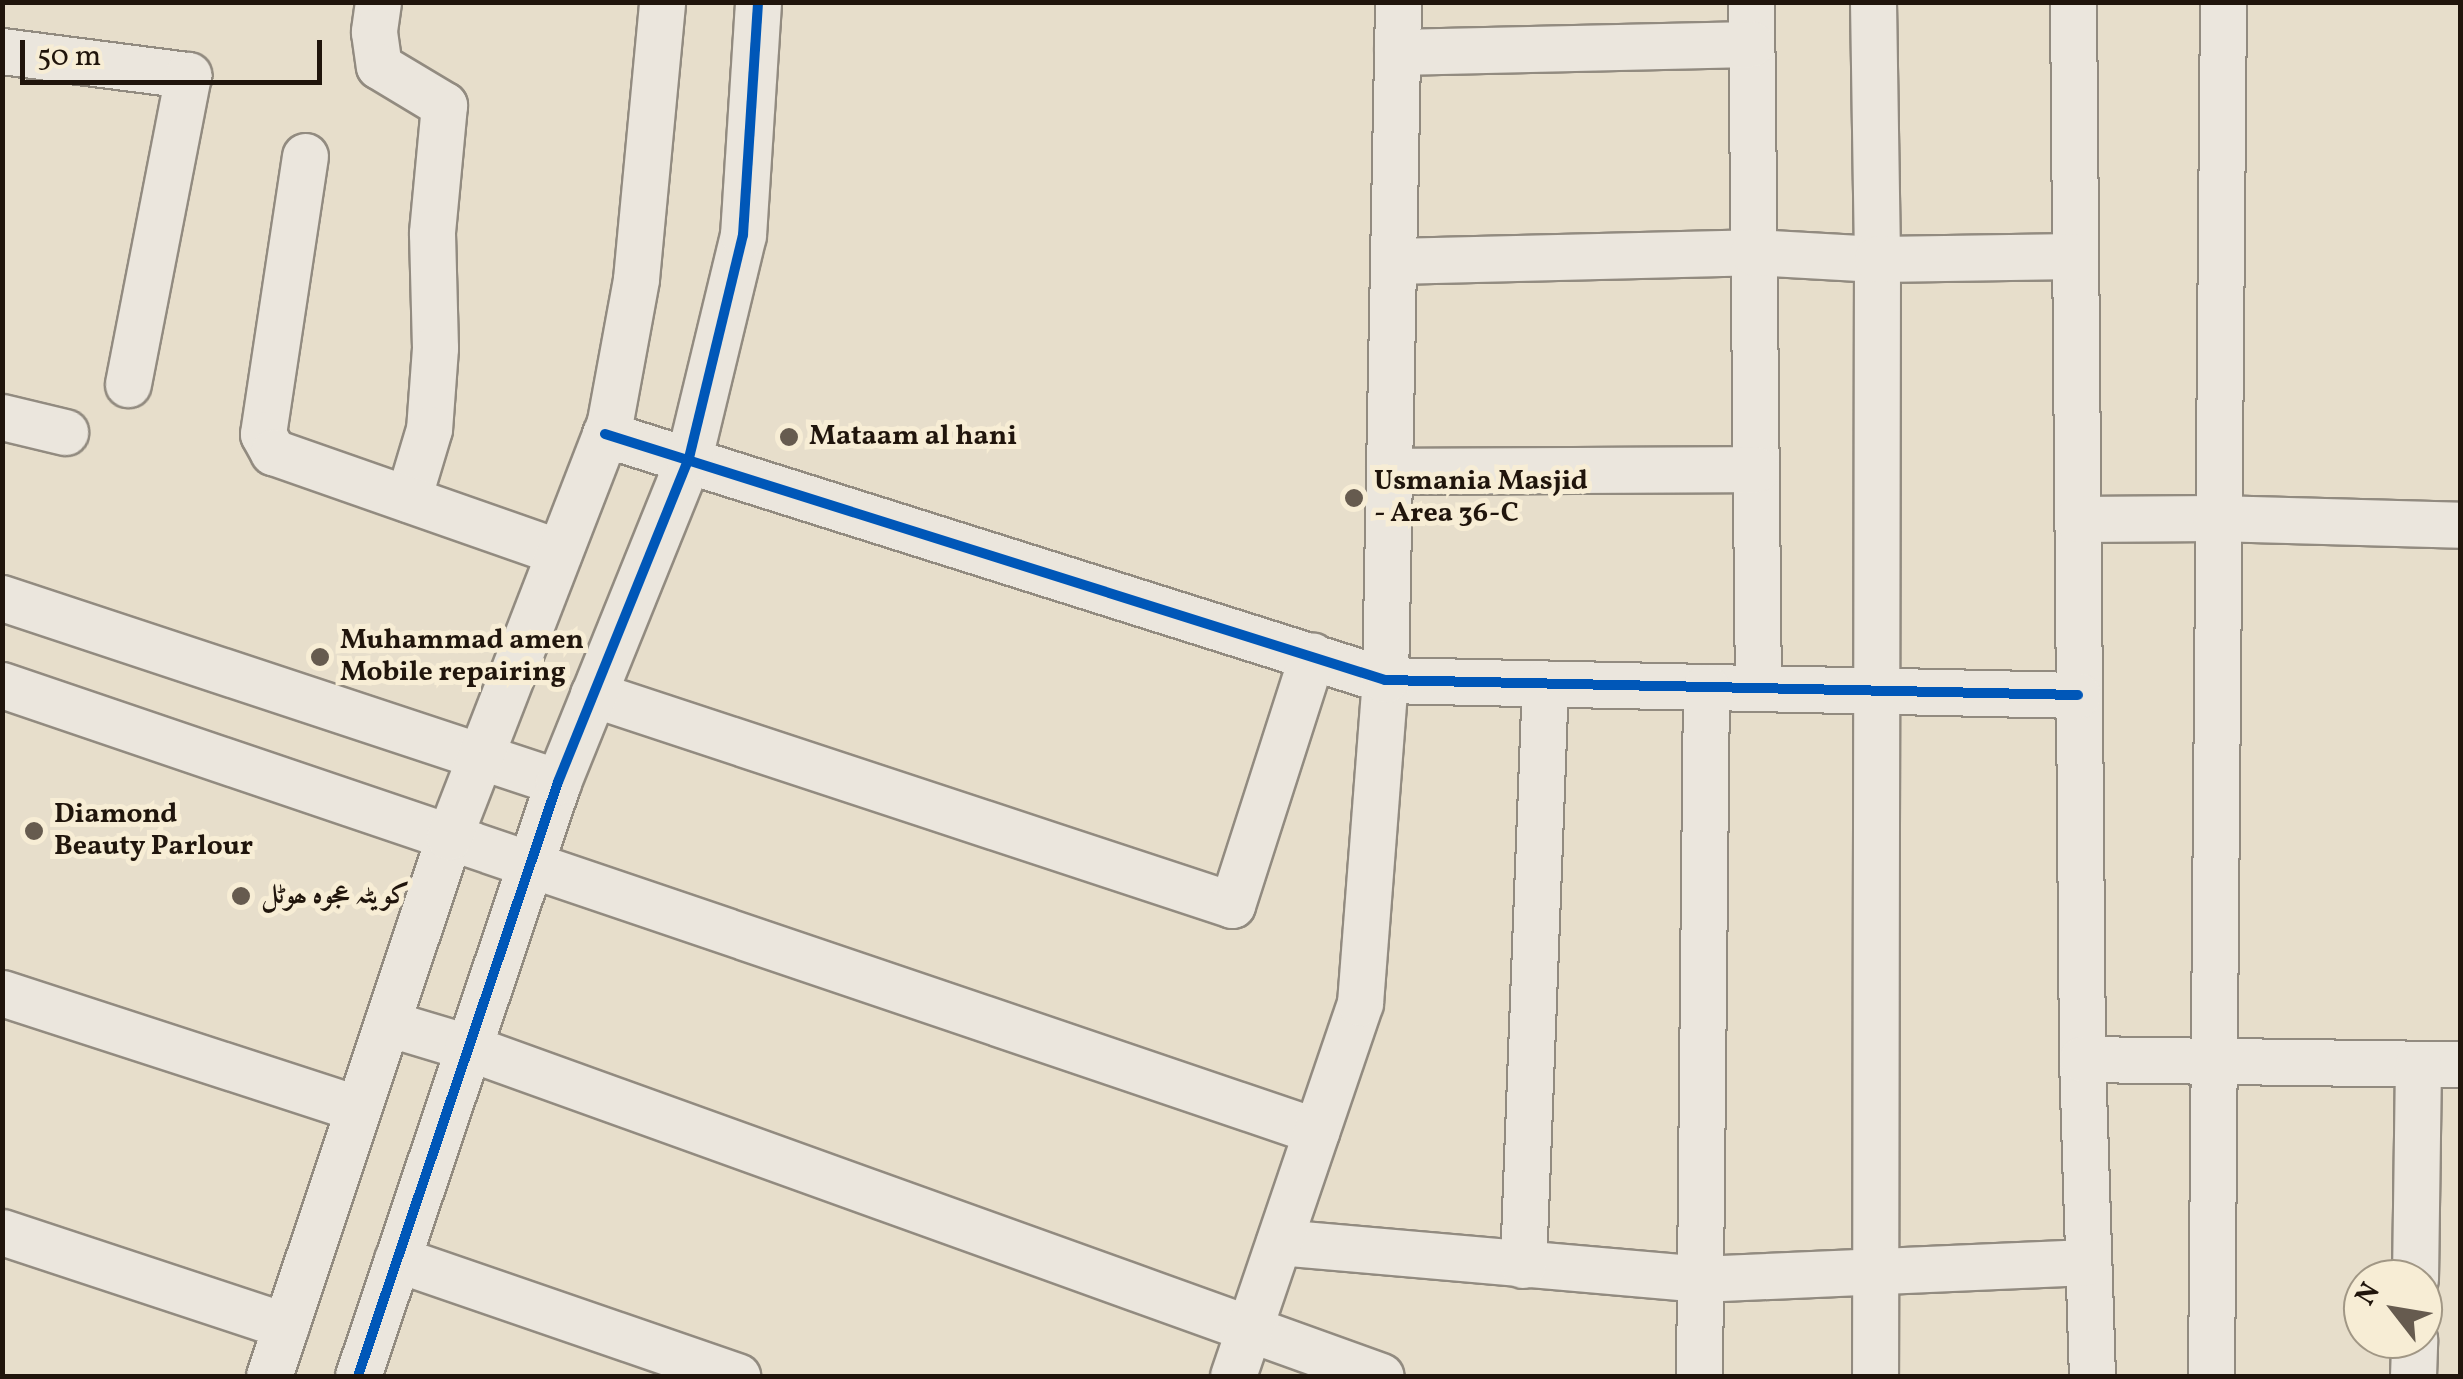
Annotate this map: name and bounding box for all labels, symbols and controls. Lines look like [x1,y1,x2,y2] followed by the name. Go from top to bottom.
[25,20,328,82] scale bar
[37,36,101,78] text: 50 m
[809,420,1017,454] place label: Mataam al hani
[778,426,800,448] marker: Mataam al hani
[1374,465,1588,531] place label: Usmania Masjid - Area 36-C
[1343,487,1365,509] marker: Usmania Masjid - Area 36-C
[340,624,584,690] place label: Muhammad amen Mobile repairing
[309,646,331,668] marker: Muhammad amen Mobile repairing
[54,798,254,864] place label: Diamond Beauty Parlour
[23,820,45,842] marker: Diamond Beauty Parlour
[261,879,409,913] place label: کویٹہ عجوہ ھوٹل
[230,885,252,907] marker: کویٹہ عجوہ ھوٹل
[2343,1259,2443,1359] north arrow
[2347,1276,2391,1313] text: N

